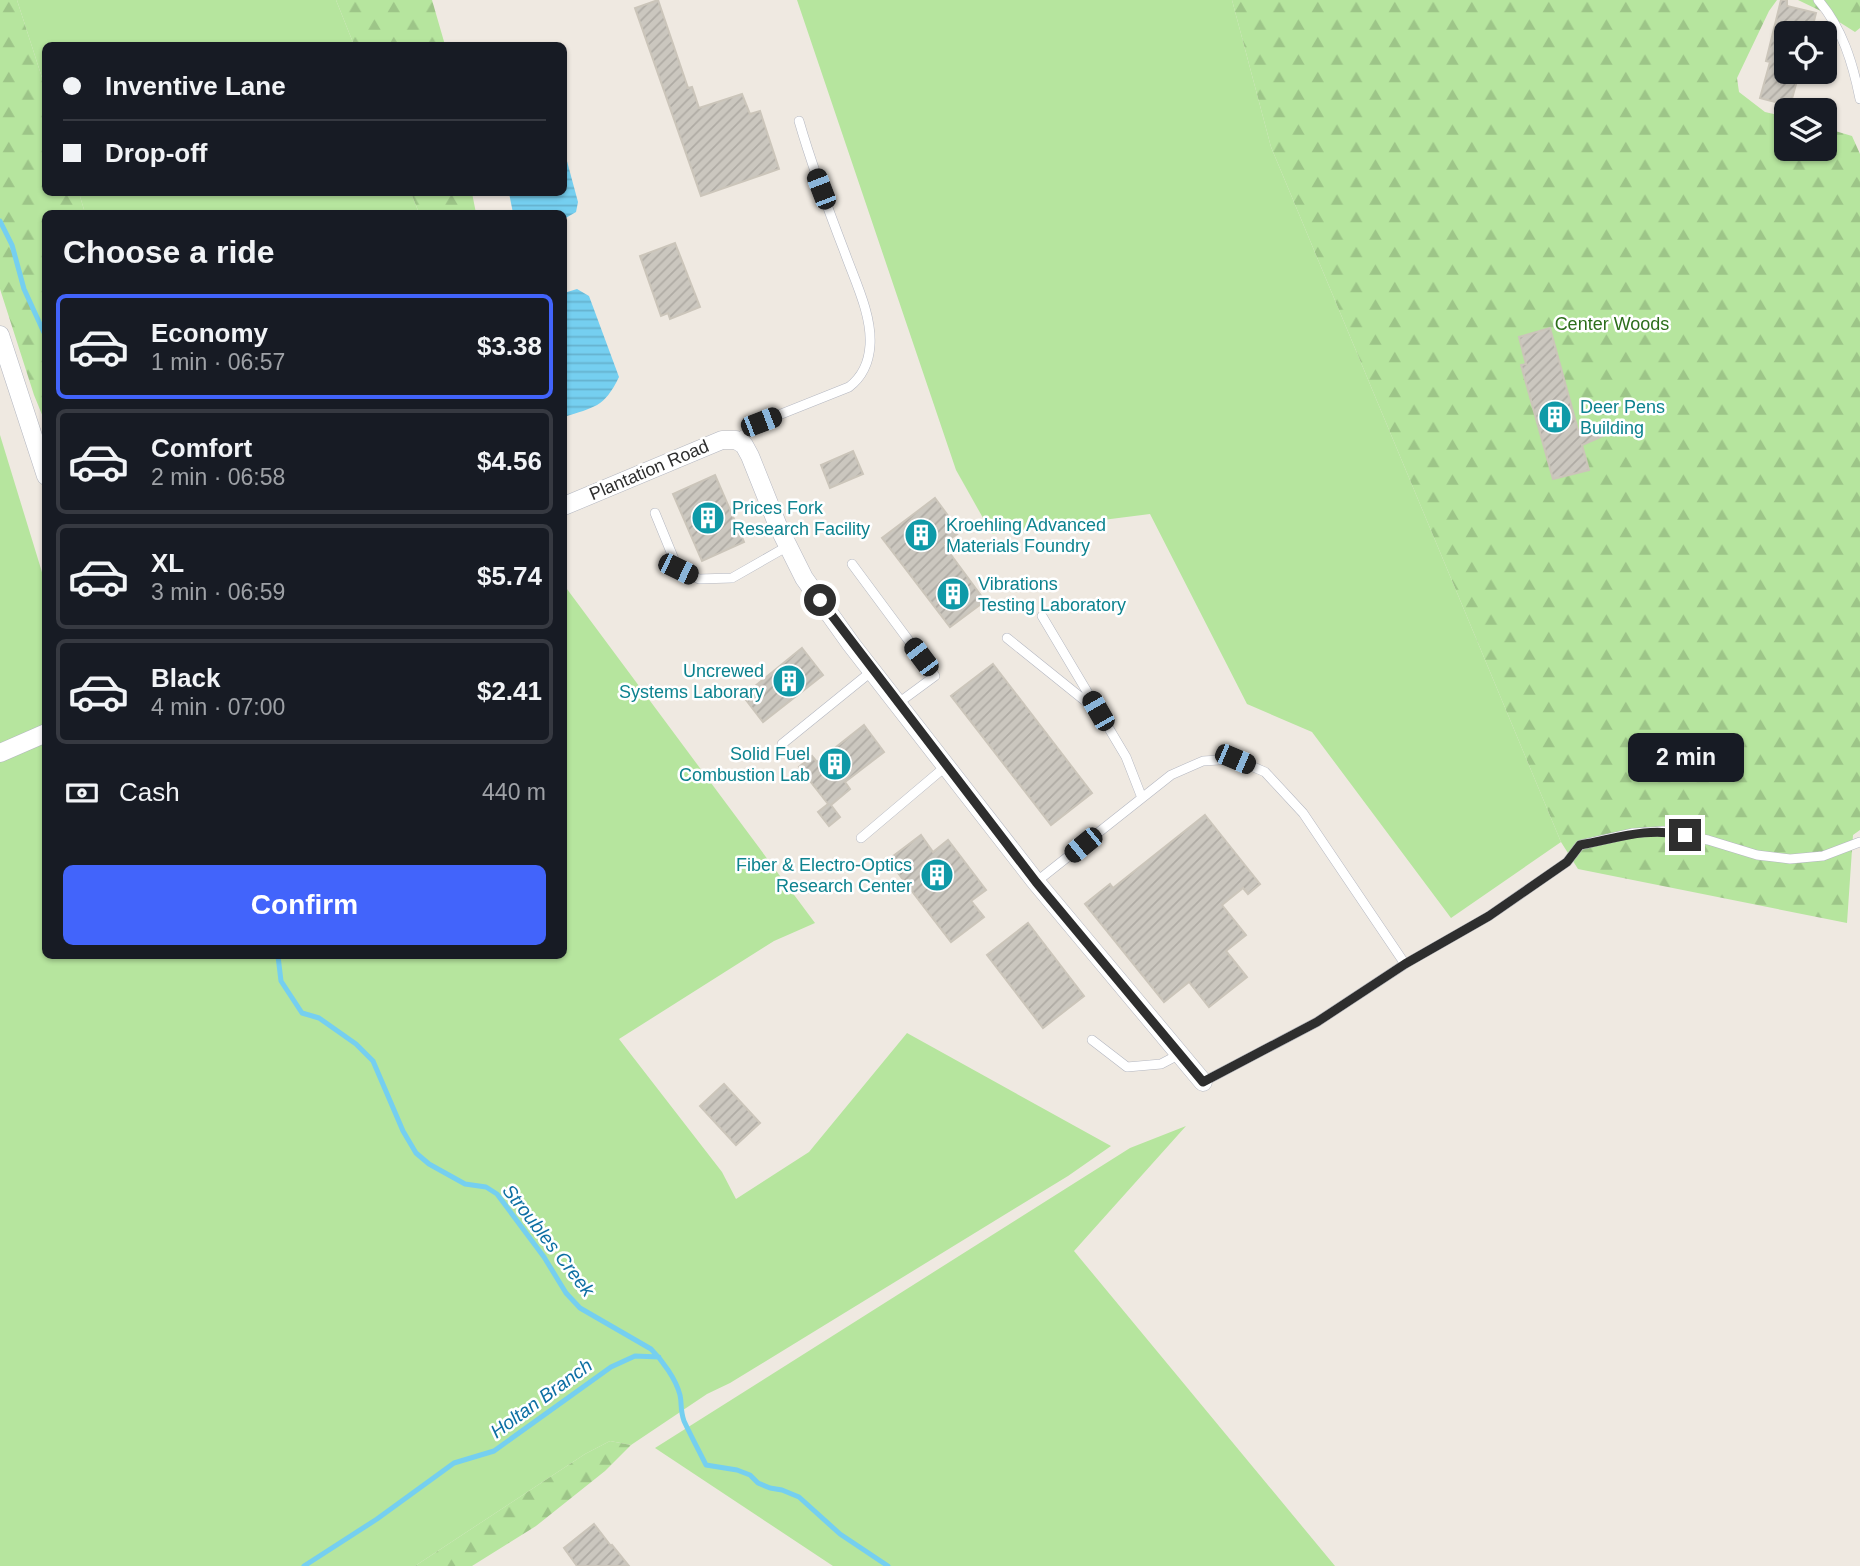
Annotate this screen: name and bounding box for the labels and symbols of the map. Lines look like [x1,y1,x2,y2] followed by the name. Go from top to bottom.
[804,166,839,212] car
[1555,314,1669,334] park label: Center Woods
[1580,397,1665,438] place label: Deer Pens Building
[1536,398,1574,436] building icon: Deer Pens Building
[738,405,785,439] car
[586,436,712,504] street label: Plantation Road
[732,498,870,539] place label: Prices Fork Research Facility
[689,499,727,537] building icon: Prices Fork Research Facility
[946,515,1106,556] place label: Kroehling Advanced Materials Foundry
[902,516,940,554] building icon: Kroehling Advanced Materials Foundry
[655,550,702,588] car
[978,574,1126,615] place label: Vibrations Testing Laboratory
[934,575,972,613] building icon: Vibrations Testing Laboratory
[804,584,836,616] route start
[900,634,943,680] car
[619,661,764,702] place label: Uncrewed Systems Laborary
[770,662,808,700] building icon: Uncrewed Systems Laborary
[1079,688,1118,734] car
[1627,734,1743,782] callout: 2 min
[1212,741,1259,777] car
[679,744,810,785] place label: Solid Fuel Combustion Lab
[816,745,854,783] building icon: Solid Fuel Combustion Lab
[1669,819,1701,851] route end
[1061,824,1106,866] car
[736,855,912,896] place label: Fiber & Electro-Optics Research Center
[918,856,956,894] building icon: Fiber & Electro-Optics Research Center
[498,1180,600,1302] water label: Stroubles Creek
[486,1355,596,1442] water label: Holtan Branch

